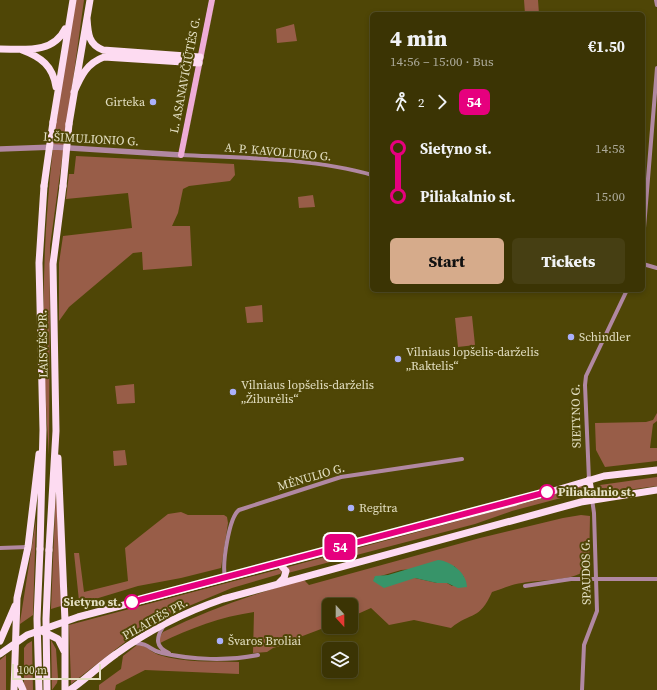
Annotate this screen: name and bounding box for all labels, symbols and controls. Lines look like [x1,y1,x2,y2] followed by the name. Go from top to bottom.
[166,16,204,134] street label: L. ASANAVIČIŪTĖS G.
[390,23,447,53] text: 4 min
[588,36,625,57] text: €1.50
[390,53,494,70] text: 14:56 – 15:00 · Bus
[390,91,412,113] icon: walk
[431,91,453,113] icon: forward
[467,92,482,112] text: 54
[105,94,146,110] place label: Girteka
[418,94,425,111] text: 2
[148,97,158,107] marker: Girteka
[43,129,139,149] street label: I. ŠIMULIONIO G.
[420,138,492,159] text: Sietyno st.
[224,139,332,165] street label: A. P. KAVOLIUKO G.
[595,140,625,157] text: 14:58
[420,186,516,207] text: Piliakalnio st.
[595,188,625,205] text: 15:00
[390,238,504,284] button: Start
[512,238,625,284] button: Tickets
[34,310,52,378] street label: LAISVĖS PR.
[579,329,631,345] place label: Schindler
[566,332,576,342] marker: Schindler
[406,344,539,374] place label: Vilniaus lopšelis-darželis „Raktelis“
[393,354,403,364] marker: Vilniaus lopšelis-darželis „Raktelis“
[241,377,374,407] place label: Vilniaus lopšelis-darželis „Žiburėlis“
[567,384,585,448] street label: SIETYNO G.
[228,387,238,397] marker: Vilniaus lopšelis-darželis „Žiburėlis“
[275,460,347,494] street label: MĖNULIO G.
[539,484,555,500] marker: Piliakalnio st.
[558,484,634,500] place label: Piliakalnio st.
[359,500,398,516] place label: Regitra
[346,503,356,513] marker: Regitra
[322,534,358,560] line badge: 54
[332,537,348,557] text: 54
[577,539,595,605] street label: SPAUDOS G.
[64,594,121,610] place label: Sietyno st.
[119,594,191,644] street label: PILAITĖS PR.
[124,594,140,610] marker: Sietyno st.
[322,598,358,634] north arrow
[322,598,358,678] map controls
[228,633,302,649] place label: Švaros Broliai
[215,636,225,646] marker: Švaros Broliai
[322,642,358,678] button: layers
[12,662,101,681] scale bar
[18,663,47,678] text: 100 m

